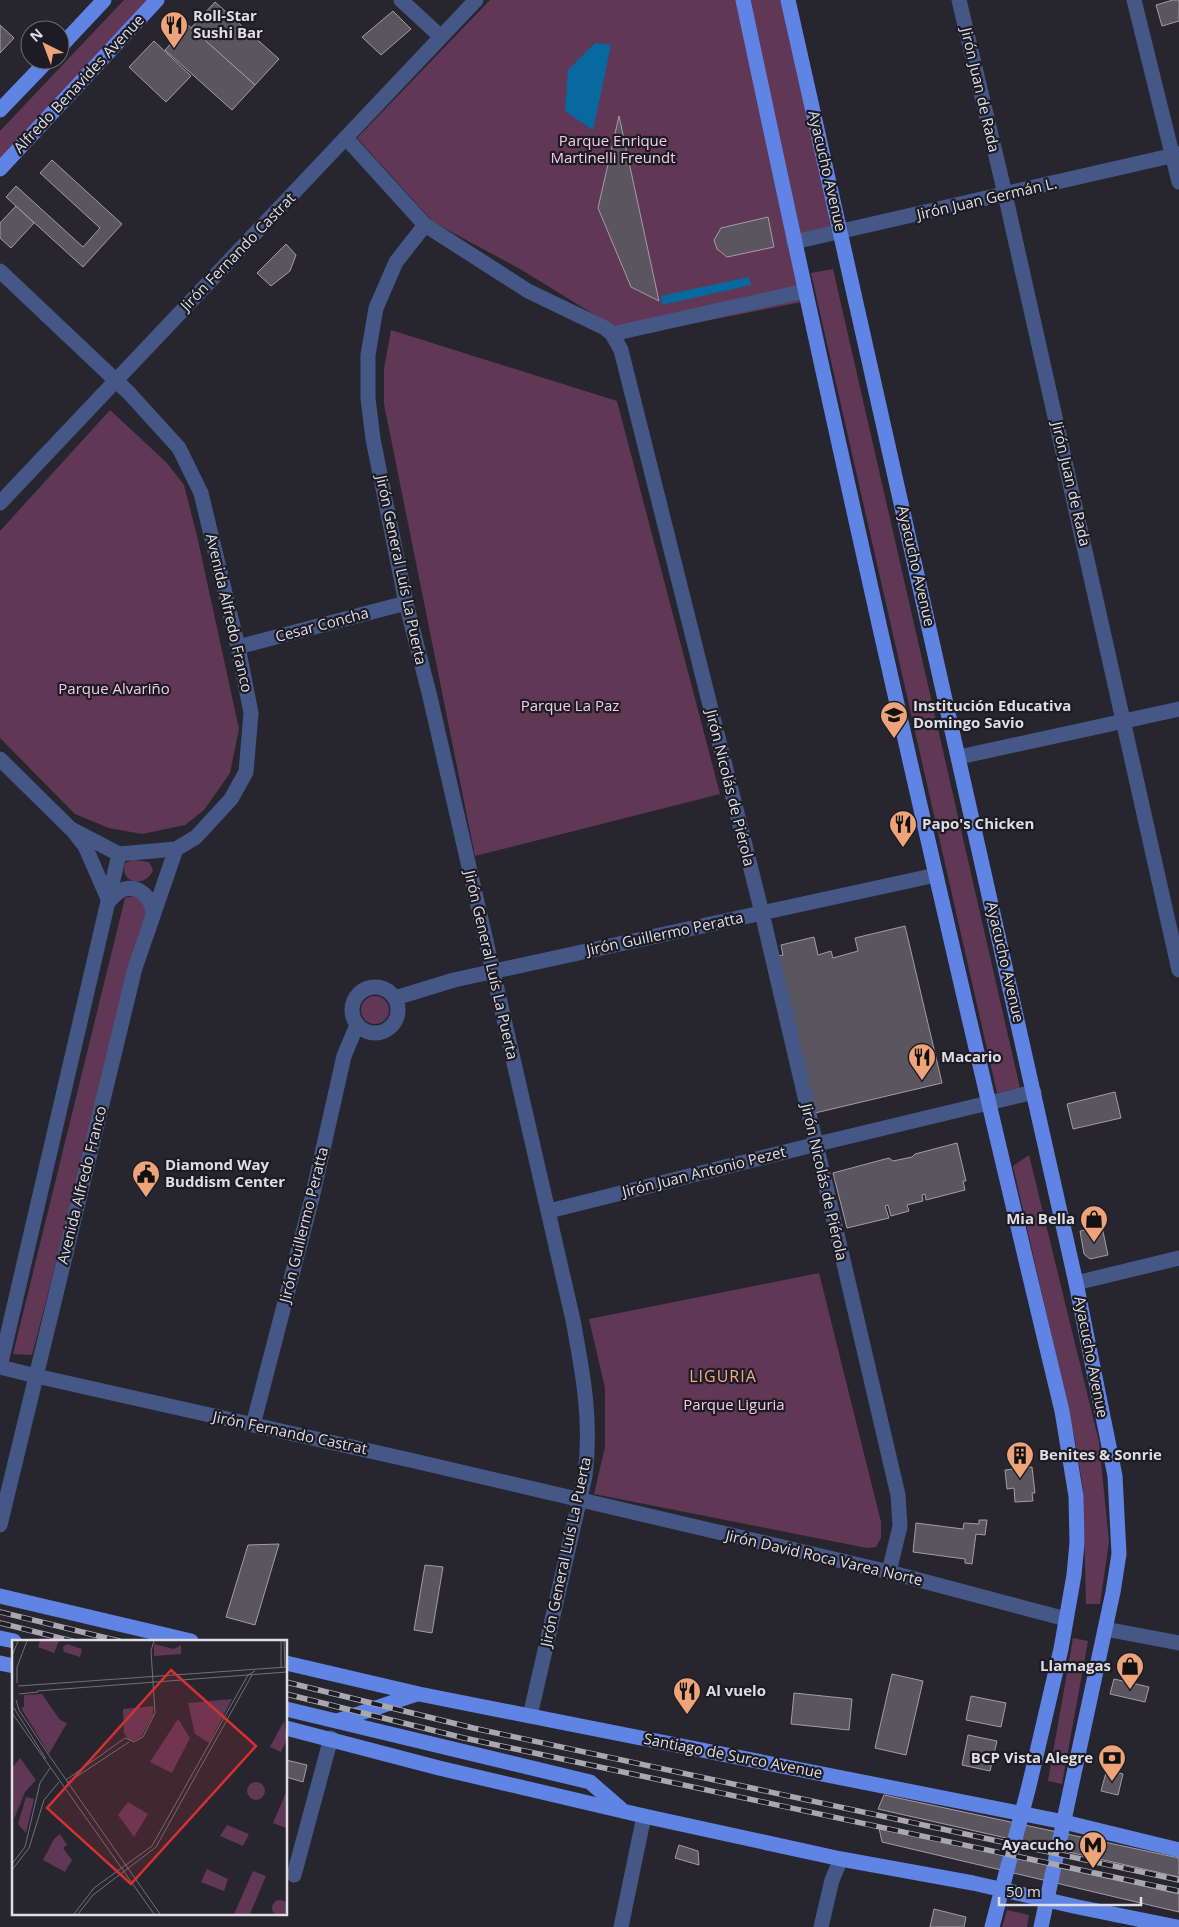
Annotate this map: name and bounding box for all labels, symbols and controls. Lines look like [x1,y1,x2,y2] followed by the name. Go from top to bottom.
[193,5,263,42] place label: Roll-Star Sushi Bar
[9,10,148,157] street label: Alfredo Benavides Avenue
[159,10,189,49] restaurant icon: Roll-Star Sushi Bar
[20,20,70,70] north arrow
[25,24,47,46] text: N
[956,24,1005,154] street label: Jirón Juan de Rada
[804,108,852,233] street label: Ayacucho Avenue
[550,130,676,167] park label: Parque Enrique Martinelli Freundt
[913,172,1059,224] street label: Jirón Juan Germán L.
[174,188,299,316] street label: Jirón Fernando Castrat
[1047,418,1096,548] street label: Jirón Juan de Rada
[372,471,432,667] street label: Jirón General Luís La Puerta
[893,503,941,628] street label: Ayacucho Avenue
[202,531,258,694] street label: Avenida Alfredo Franco
[273,602,371,646] street label: Cesar Concha
[58,678,170,698] park label: Parque Alvariño
[521,695,619,715] park label: Parque La Paz
[913,695,1071,732] place label: Institución Educativa Domingo Savio
[879,700,909,739] school or university icon: Institución Educativa Domingo Savio
[701,706,760,868] street label: Jirón Nicolás de Piérola
[888,809,918,848] restaurant icon: Papo's Chicken
[922,813,1034,833] place label: Papo's Chicken
[460,866,523,1061] street label: Jirón General Luís La Puerta
[982,899,1030,1024] street label: Ayacucho Avenue
[583,907,745,960] street label: Jirón Guillermo Peratta
[907,1042,937,1081] restaurant icon: Macario
[941,1046,1002,1066] place label: Macario
[797,1099,853,1262] street label: Jirón Nicolás de Piérola
[52,1104,110,1266] street label: Avenida Alfredo Franco
[618,1141,788,1202] street label: Jirón Juan Antonio Pezet
[274,1145,332,1307] street label: Jirón Guillermo Peratta
[165,1154,285,1191] place label: Diamond Way Buddism Center
[131,1159,161,1198] public building icon: Diamond Way Buddism Center
[1079,1204,1109,1243] shop icon: Mia Bella
[1006,1208,1075,1228] place label: Mia Bella
[1070,1294,1114,1419] street label: Ayacucho Avenue
[689,1365,757,1387] district label: LIGURIA
[683,1394,785,1414] park label: Parque Liguria
[209,1405,369,1458] street label: Jirón Fernando Castrat
[1005,1440,1035,1479] building icon: Benites & Sonrie
[1039,1444,1162,1464] place label: Benites & Sonrie
[535,1455,595,1650] street label: Jirón General Luís La Puerta
[722,1524,925,1589] street label: Jirón David Roca Varea Norte
[12,1640,288,1914] inset map
[1115,1651,1145,1690] shop icon: Llamagas
[1040,1655,1111,1675] place label: Llamagas
[672,1676,702,1715] restaurant icon: Al vuelo
[706,1680,766,1700] place label: Al vuelo
[642,1728,824,1782] street label: Santiago de Surco Avenue
[1097,1743,1127,1782] bank icon: BCP Vista Alegre
[971,1747,1093,1767] place label: BCP Vista Alegre
[1078,1830,1108,1869] metro station icon: Ayacucho
[1002,1834,1074,1854] place label: Ayacucho
[999,1874,1142,1906] scale bar
[1006,1881,1041,1901] text: 50 m

